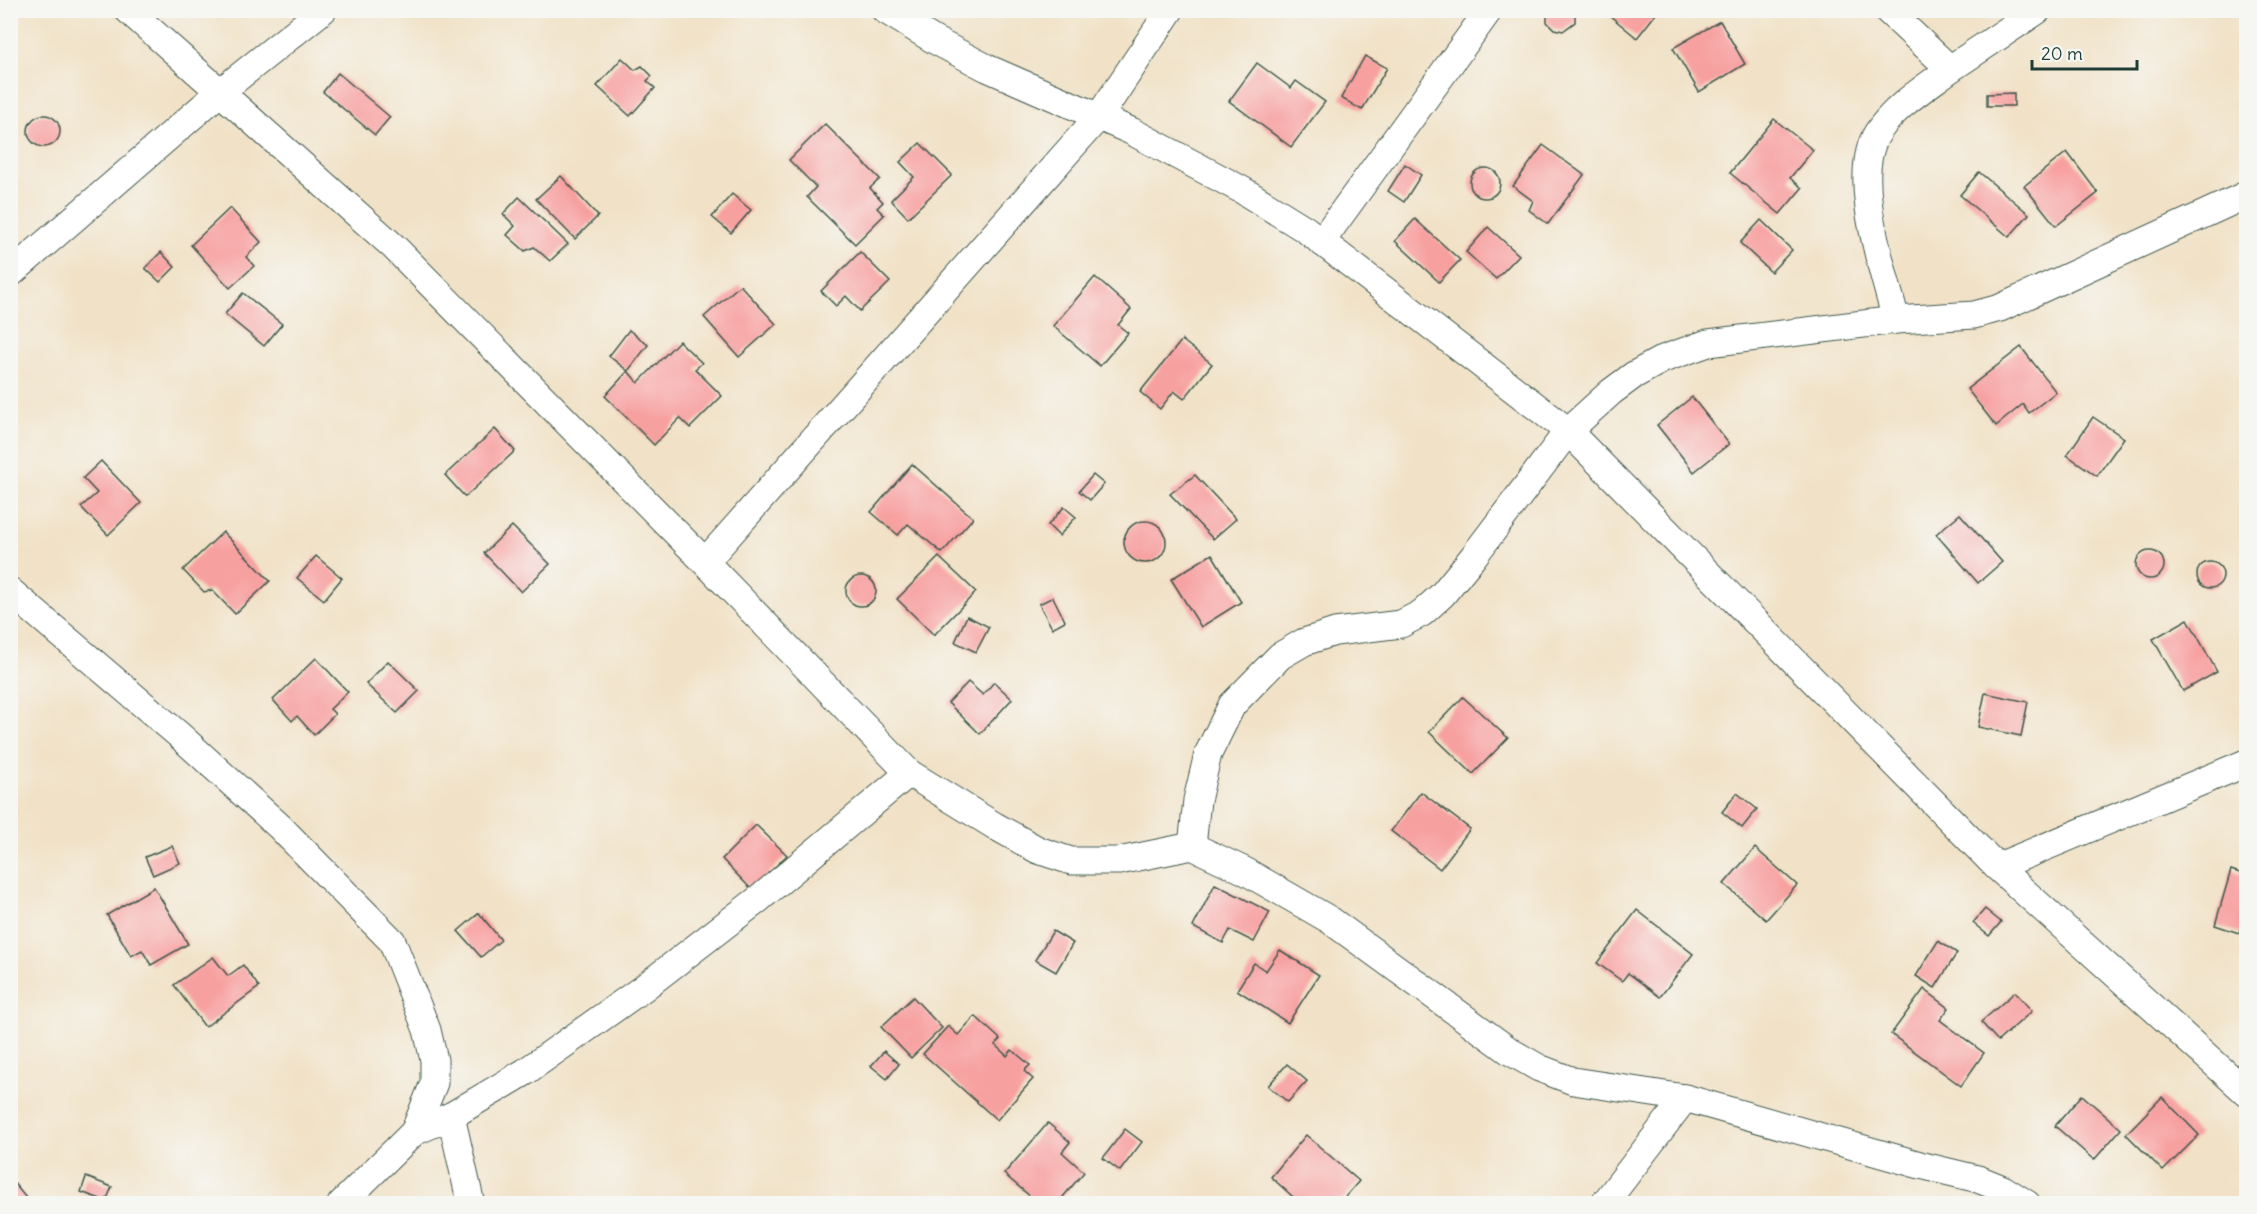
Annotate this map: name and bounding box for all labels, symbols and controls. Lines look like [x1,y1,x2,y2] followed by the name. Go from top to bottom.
[2032,33,2137,71] scale bar
[2041,42,2083,65] text: 20 m

